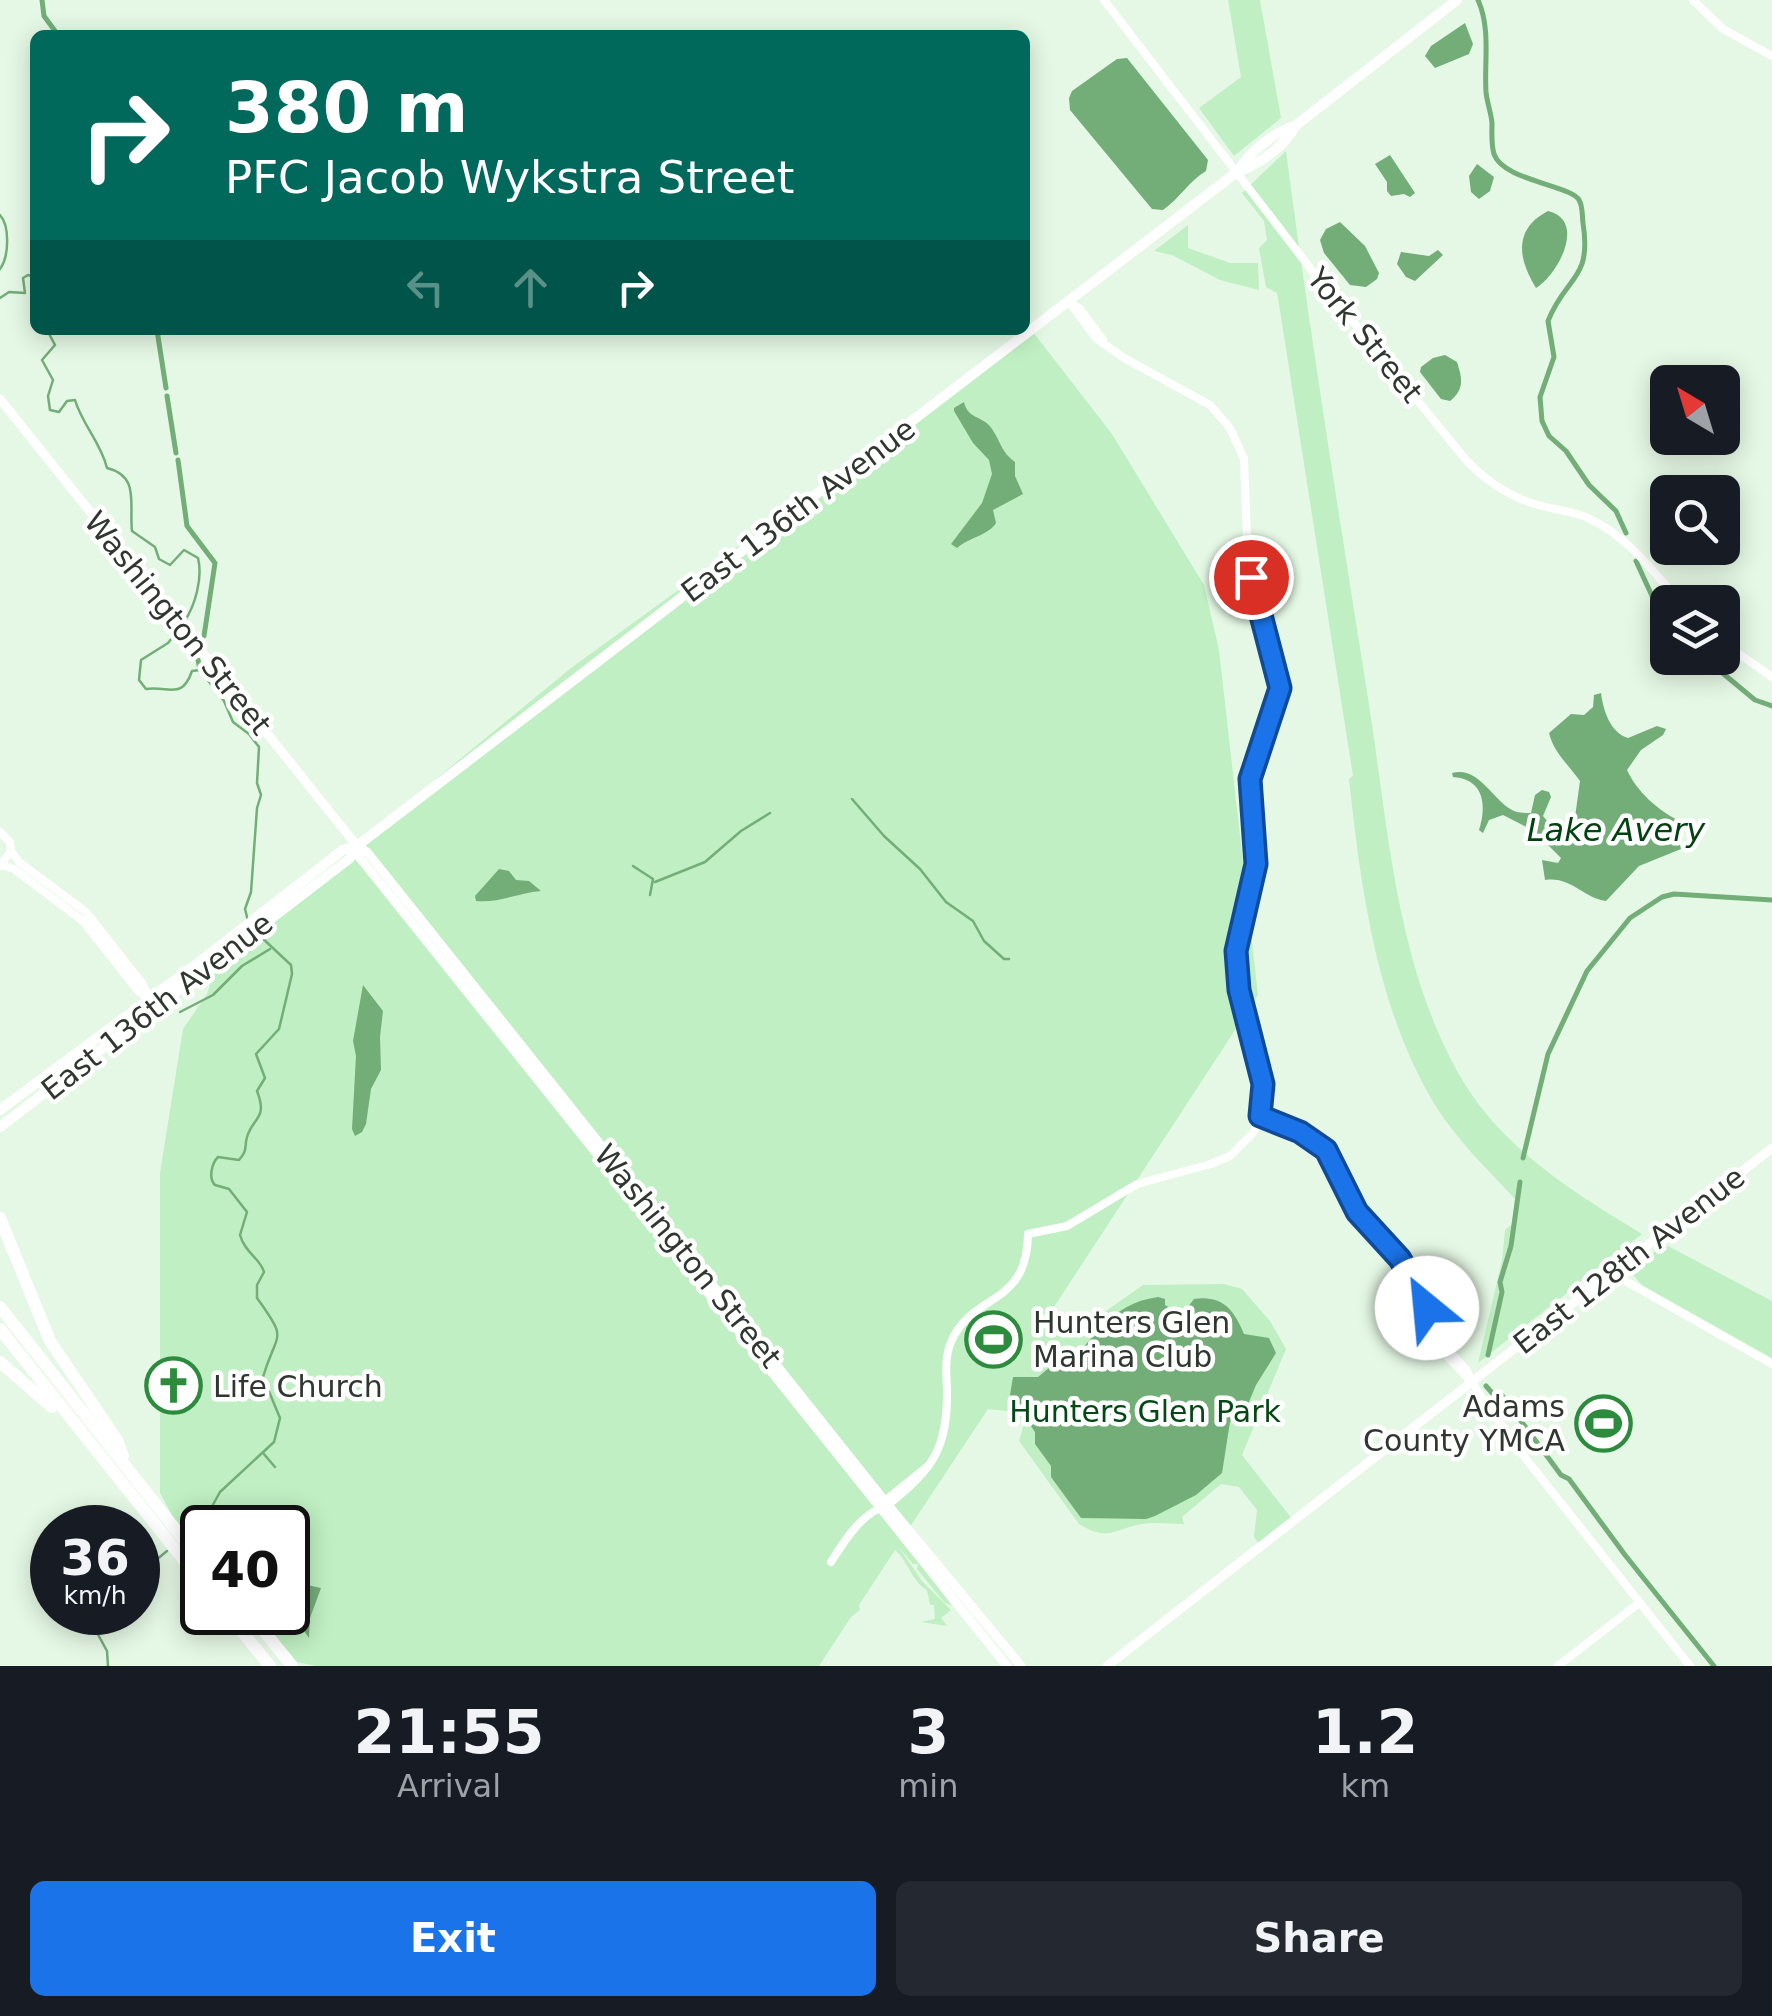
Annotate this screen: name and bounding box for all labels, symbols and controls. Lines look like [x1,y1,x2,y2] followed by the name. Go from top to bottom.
[225,67,468,149] text: 380 m
[60,70,190,200] icon: right
[225,151,794,204] text: PFC Jacob Wykstra Street
[398,260,453,315] icon: left
[503,260,558,315] icon: ahead
[608,260,663,315] icon: right
[1299,260,1430,410] street label: York Street
[1650,365,1740,455] north arrow
[1650,365,1740,675] map controls
[674,411,922,609] street label: East 136th Avenue
[1650,475,1740,565] button: search
[77,504,279,742] street label: Washington Street
[1209,535,1294,620] pin
[1224,550,1279,605] icon: arrive
[1650,585,1740,675] button: layers
[1527,811,1706,849] water label: Lake Avery
[35,905,279,1107] street label: East 136th Avenue
[587,1137,789,1375] street label: Washington Street
[1507,1159,1751,1361] street label: East 128th Avenue
[1375,1256,1479,1360] position arrow
[1033,1305,1230,1374] place label: Hunters Glen Marina Club
[964,1309,1024,1369] sports icon: Hunters Glen Marina Club
[144,1356,204,1416] church icon: Life Church
[213,1369,383,1404] place label: Life Church
[1363,1389,1565,1458] place label: Adams County YMCA
[1574,1393,1634,1453] sports icon: Adams County YMCA
[1009,1394,1281,1429] park label: Hunters Glen Park
[180,1505,310,1635] speed limit sign: 40
[60,1529,130,1587] text: 36
[63,1581,127,1610] text: km/h
[354,1697,545,1767] text: 21:55
[907,1697,949,1767] text: 3
[1312,1697,1418,1767] text: 1.2
[397,1767,501,1805] text: Arrival
[898,1767,959,1805] text: min
[1340,1767,1390,1805] text: km
[30,1881,876,1996] button: Exit
[896,1881,1742,1996] button: Share

